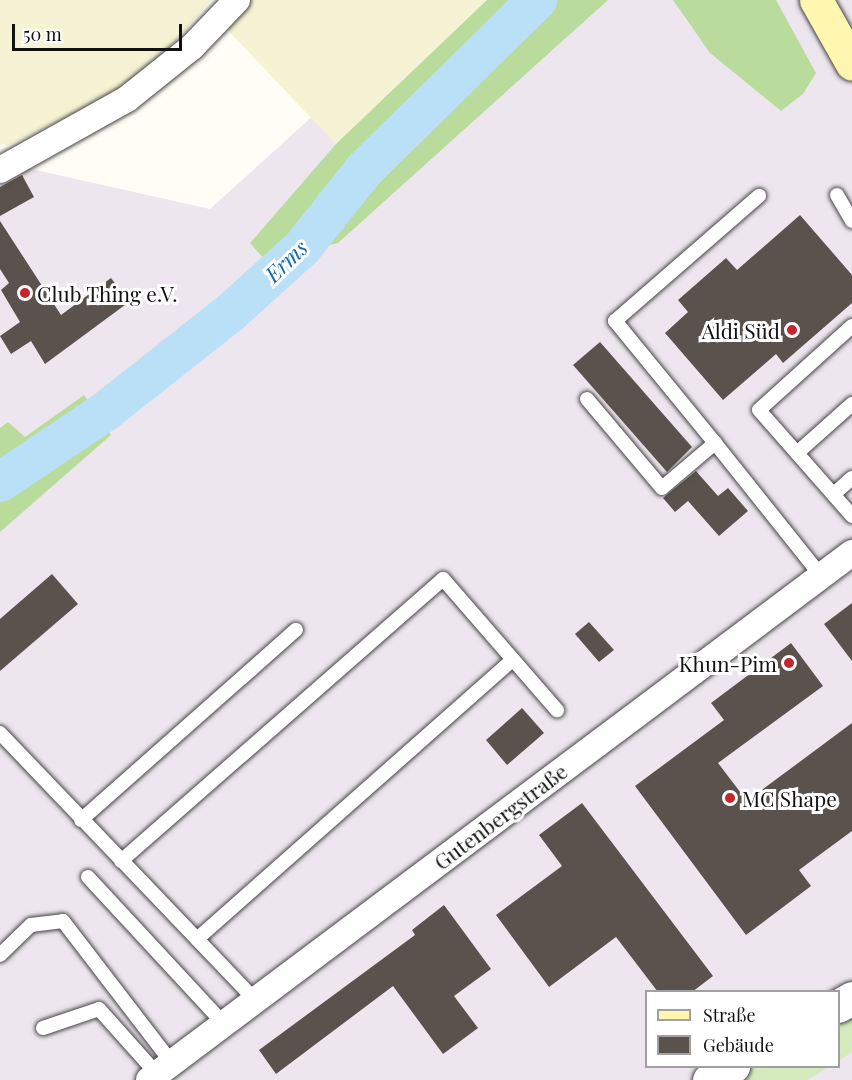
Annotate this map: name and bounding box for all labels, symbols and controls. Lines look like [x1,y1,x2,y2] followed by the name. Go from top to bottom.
[15,12,184,50] scale bar
[23,22,62,46] text: 50 m
[259,234,313,288] water label: Erms
[37,280,178,306] place label: Club Thing e.V.
[18,286,32,300] marker: Club Thing e.V.
[702,317,780,343] place label: Aldi Süd
[785,323,799,337] marker: Aldi Süd
[679,650,777,676] place label: Khun-Pim
[782,656,796,670] marker: Khun-Pim
[429,758,571,874] street label: Gutenbergstraße
[742,785,837,811] place label: MC Shape
[723,791,737,805] marker: MC Shape
[645,990,840,1068] legend
[703,1003,756,1027] text: Straße
[703,1033,774,1057] text: Gebäude

